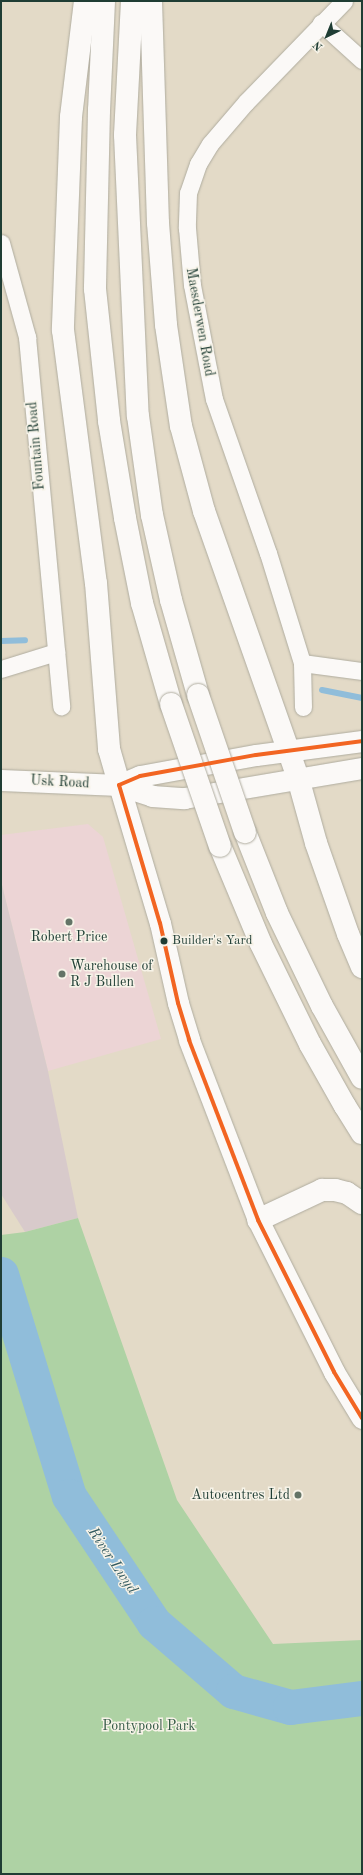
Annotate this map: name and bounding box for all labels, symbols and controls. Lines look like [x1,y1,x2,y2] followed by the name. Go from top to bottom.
[307,16,347,56] north arrow
[312,38,325,52] text: N
[182,266,218,378] street label: Maesderwen Road
[24,401,48,491] street label: Fountain Road
[30,772,90,792] street label: Usk Road
[64,917,74,927] marker: Robert Price
[31,929,107,945] place label: Robert Price
[172,933,253,949] place label: Builder's Yard
[159,936,169,946] marker: Builder's Yard
[70,958,153,990] place label: Warehouse of R J Bullen
[57,969,67,979] marker: Warehouse of R J Bullen
[191,1487,290,1503] place label: Autocentres Ltd
[293,1490,303,1500] marker: Autocentres Ltd
[83,1524,141,1598] water label: River Lwyd
[102,1718,196,1734] park label: Pontypool Park

